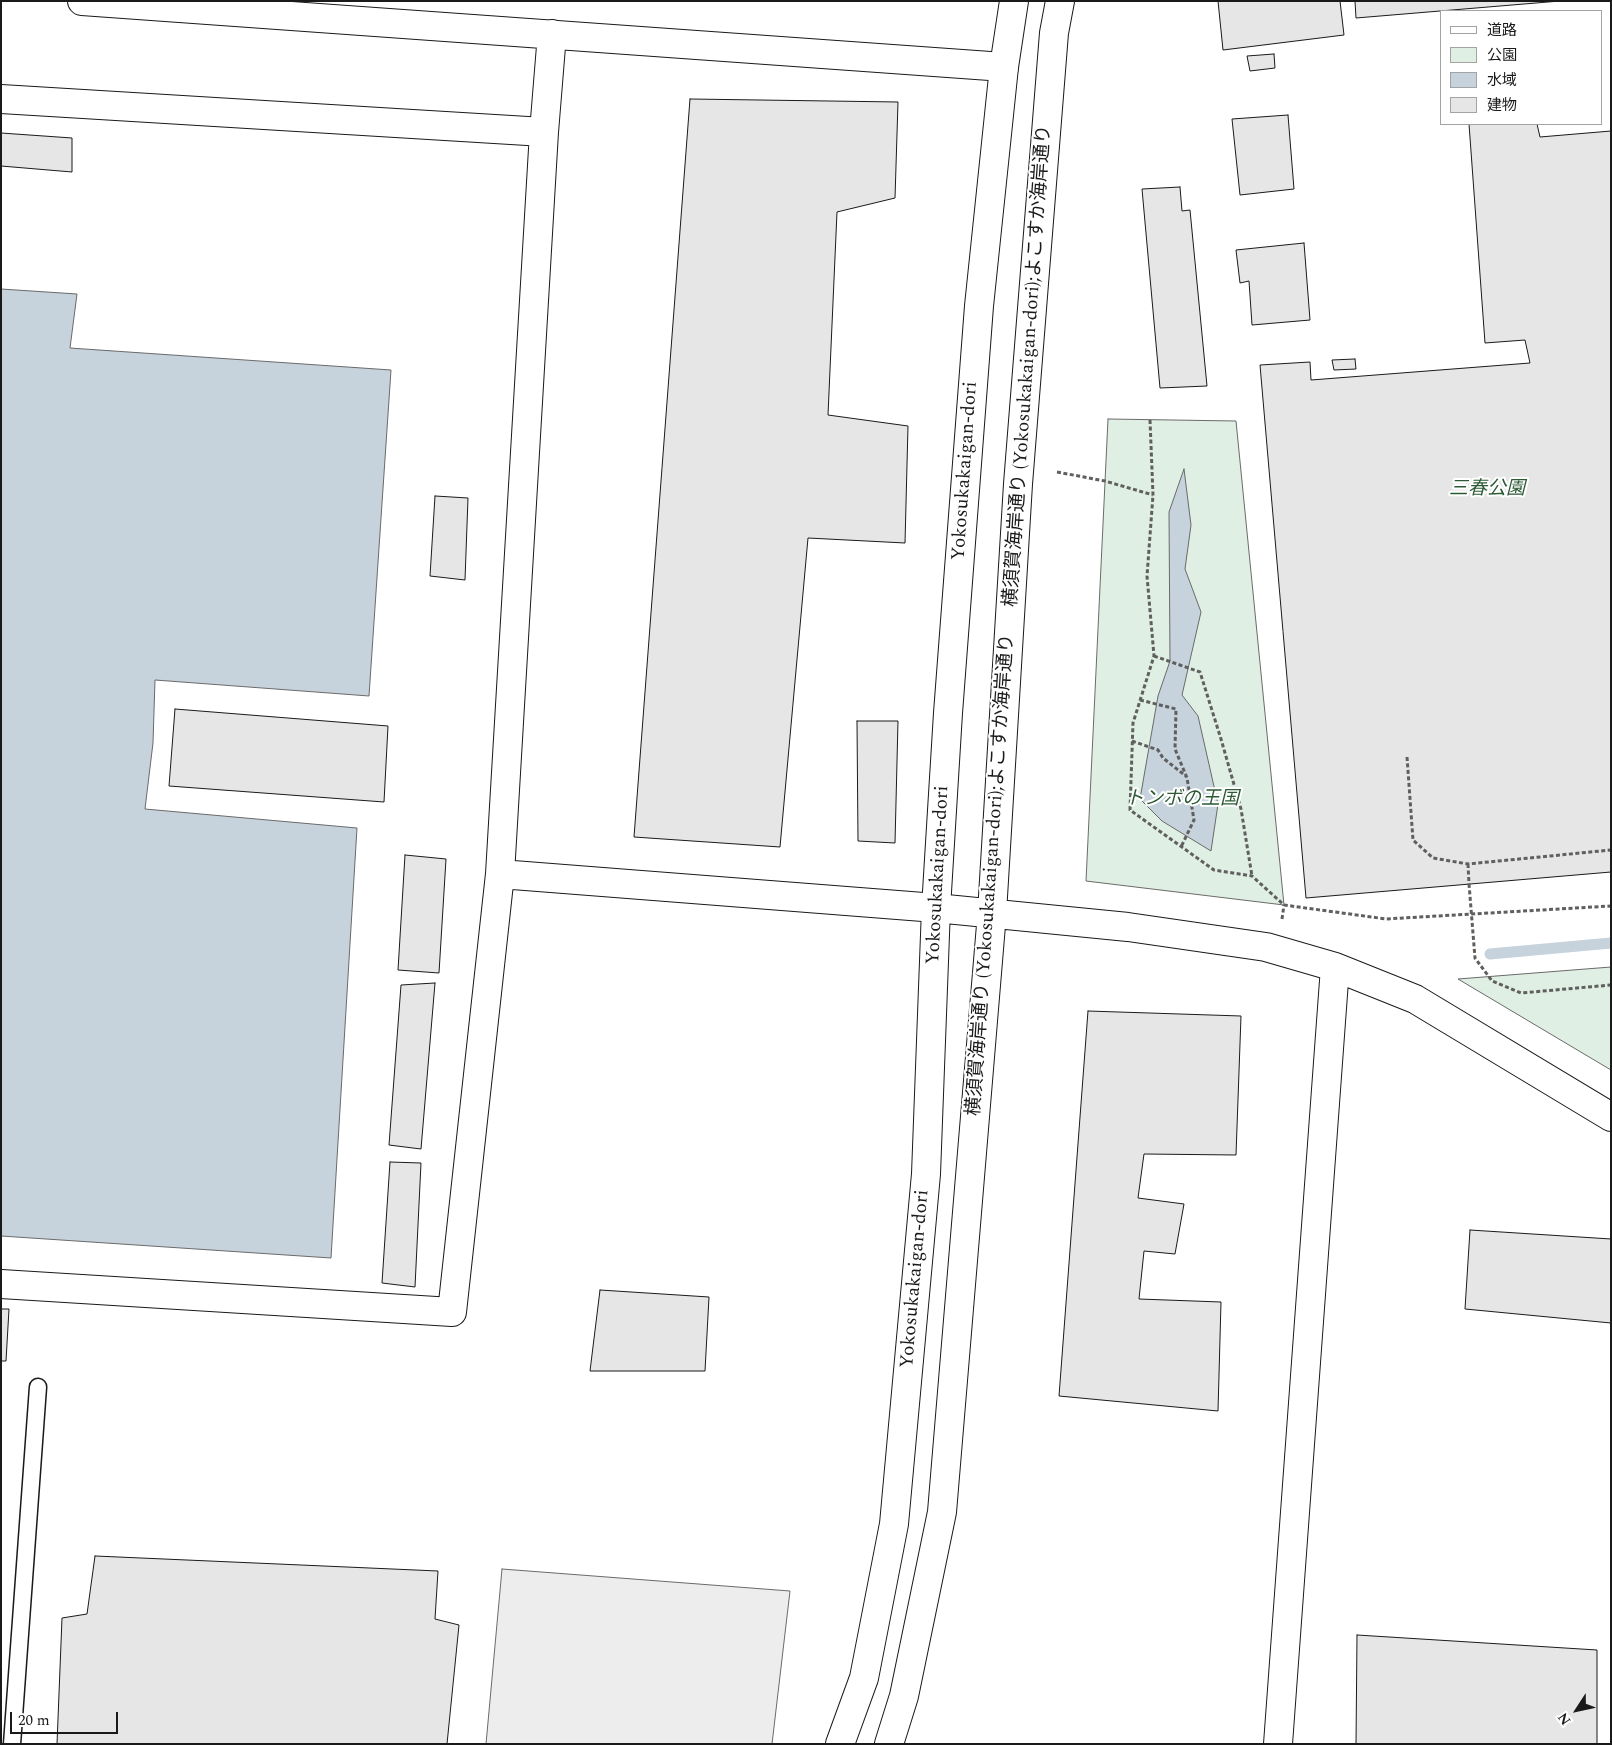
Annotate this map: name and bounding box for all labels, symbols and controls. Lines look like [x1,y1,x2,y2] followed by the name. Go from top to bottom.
[1440,10,1602,125] legend
[1487,19,1517,42] text: 道路
[1487,44,1517,67] text: 公園
[1487,69,1517,92] text: 水域
[1487,94,1517,117] text: 建物
[1001,124,1057,608] street label: 横須賀海岸通り (Yokosukakaigan-dori);よこすか海岸通り
[948,381,984,561] street label: Yokosukakaigan-dori
[1449,479,1525,501] park label: 三春公園
[964,633,1020,1117] street label: 横須賀海岸通り (Yokosukakaigan-dori);よこすか海岸通り
[923,785,955,965] street label: Yokosukakaigan-dori
[1125,789,1239,811] park label: トンボの王国
[897,1189,935,1369] street label: Yokosukakaigan-dori
[1552,1685,1602,1735] north arrow
[12,1702,120,1734] scale bar
[1552,1708,1576,1730] text: N
[18,1709,50,1732] text: 20 m

